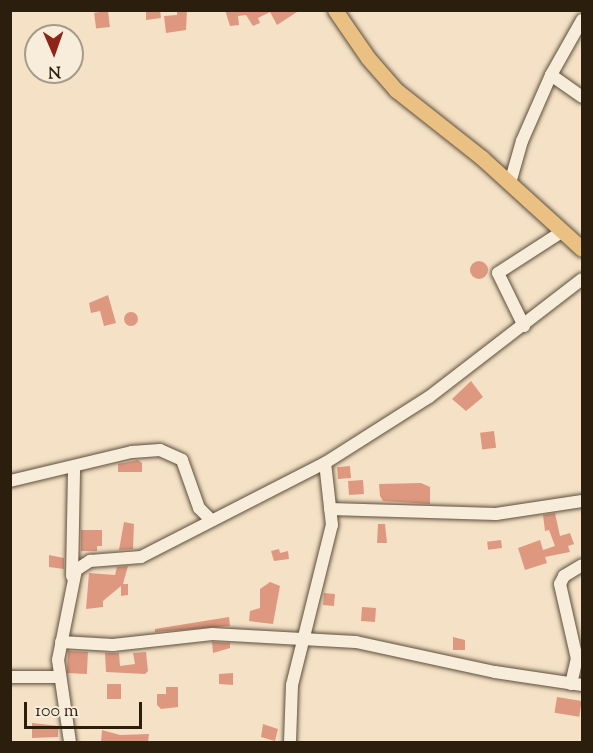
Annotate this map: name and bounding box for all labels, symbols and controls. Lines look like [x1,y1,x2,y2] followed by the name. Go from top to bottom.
[24,24,84,84] north arrow
[48,59,61,82] text: N
[27,690,146,728] scale bar
[35,699,79,725] text: 100 m

